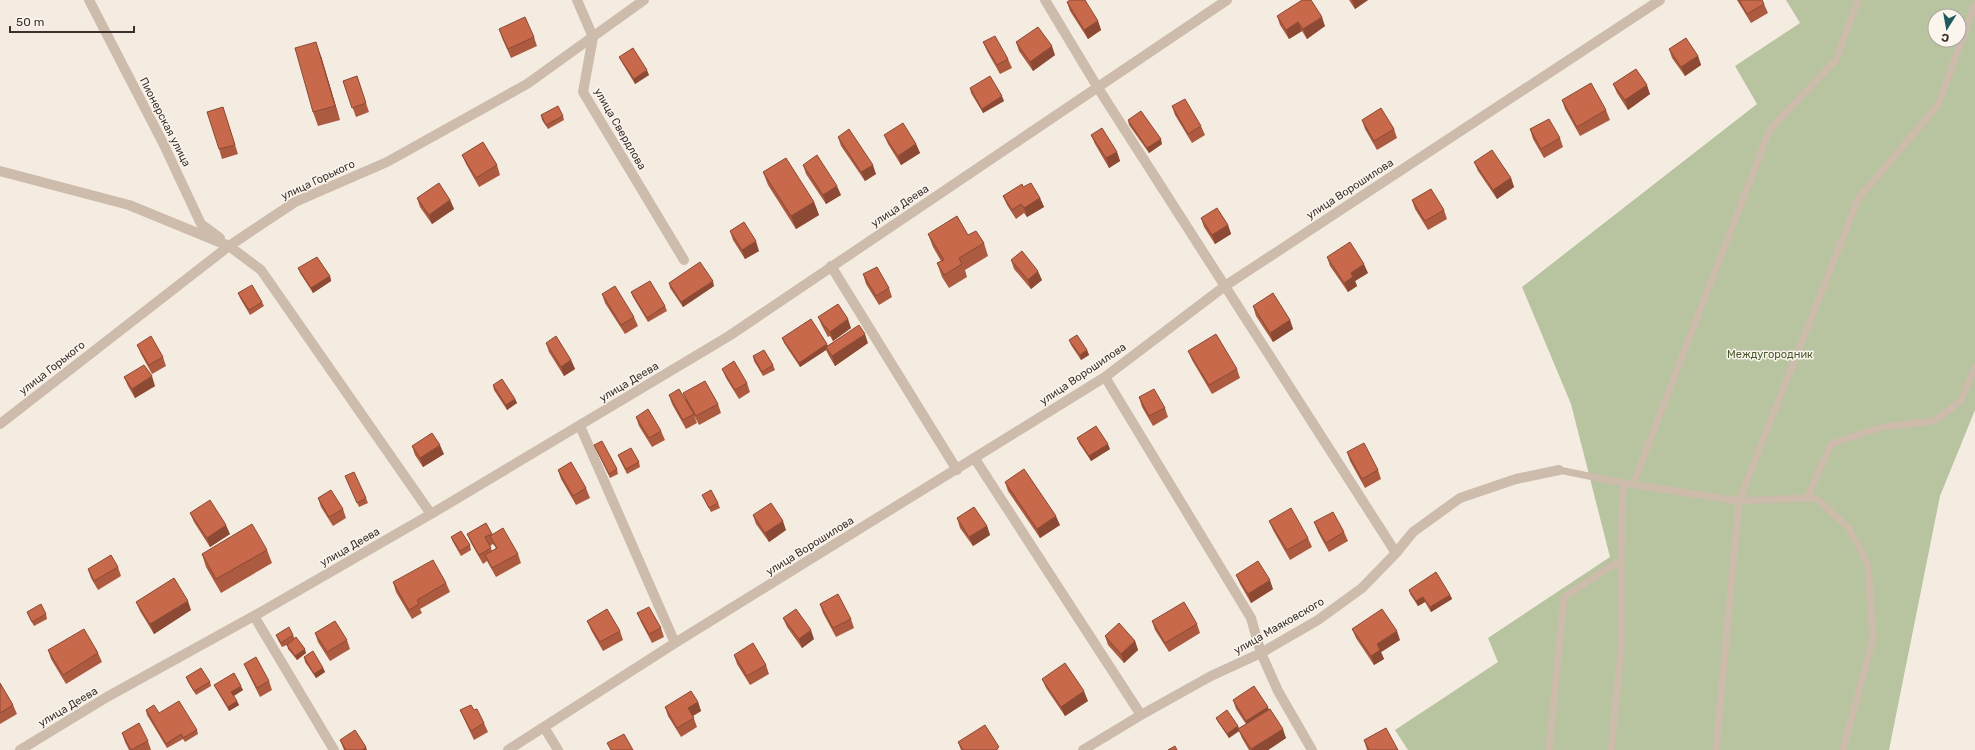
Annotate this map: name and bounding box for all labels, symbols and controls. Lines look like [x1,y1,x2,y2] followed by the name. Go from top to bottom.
[10,8,134,34] scale bar
[1927,8,1967,48] north arrow
[16,15,44,29] text: 50 m
[1940,30,1950,44] text: С
[137,75,193,169] street label: Пионерская улица
[591,86,649,172] street label: улица Свердлова
[1304,156,1396,222] street label: улица Ворошилова
[279,157,357,203] street label: улица Горького
[869,182,931,230] street label: улица Деева
[16,338,88,398] street label: улица Горького
[1037,340,1129,408] street label: улица Ворошилова
[1727,348,1813,361] park label: Междугородник
[597,359,661,405] street label: улица Деева
[764,514,856,578] street label: улица Ворошилова
[318,525,382,569] street label: улица Деева
[1231,595,1327,657] street label: улица Маяковского
[36,684,100,730] street label: улица Деева

